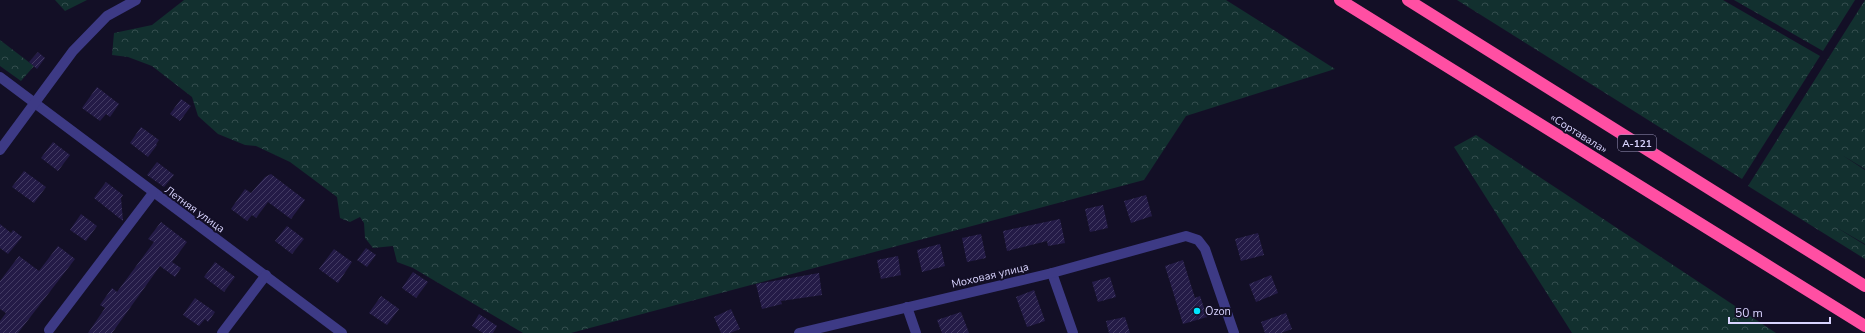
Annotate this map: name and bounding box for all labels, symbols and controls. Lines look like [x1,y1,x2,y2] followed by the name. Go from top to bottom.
[1547,110,1610,157] street label: «Сортавала»
[1618,135,1656,151] road number: А-121
[162,183,228,236] street label: Летняя улица
[950,259,1030,292] street label: Моховая улица
[1729,299,1830,325] scale bar
[1205,304,1231,319] place label: Ozon
[1735,305,1763,321] text: 50 m
[1192,306,1202,316] marker: Ozon

